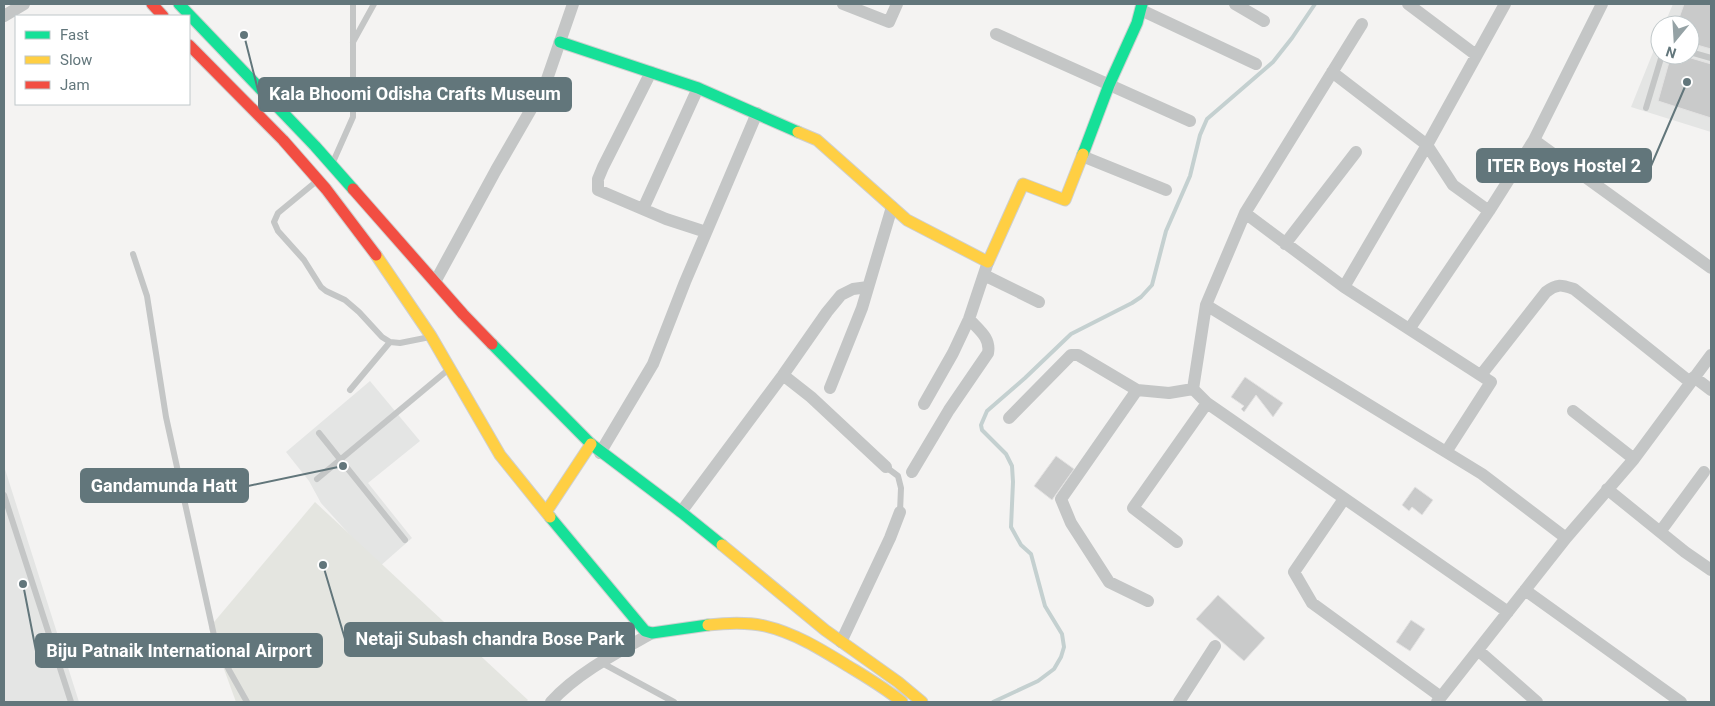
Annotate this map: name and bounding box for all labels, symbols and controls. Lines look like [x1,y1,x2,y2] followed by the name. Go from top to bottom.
[15,15,190,105] legend
[1650,15,1700,65] north arrow
[60,26,89,44] text: Fast
[1664,43,1678,62] text: N
[60,51,92,69] text: Slow
[60,76,90,94] text: Jam
[259,78,571,111] callout: Kala Bhoomi Odisha Crafts Museum
[269,83,561,104] text: Kala Bhoomi Odisha Crafts Museum
[1477,149,1651,182] callout: ITER Boys Hostel 2
[1487,155,1641,176] text: ITER Boys Hostel 2
[81,469,248,502] callout: Gandamunda Hatt
[91,475,237,496] text: Gandamunda Hatt
[345,623,634,656] callout: Netaji Subash chandra Bose Park
[356,628,625,649] text: Netaji Subash chandra Bose Park
[36,634,322,667] callout: Biju Patnaik International Airport
[46,640,312,661] text: Biju Patnaik International Airport

